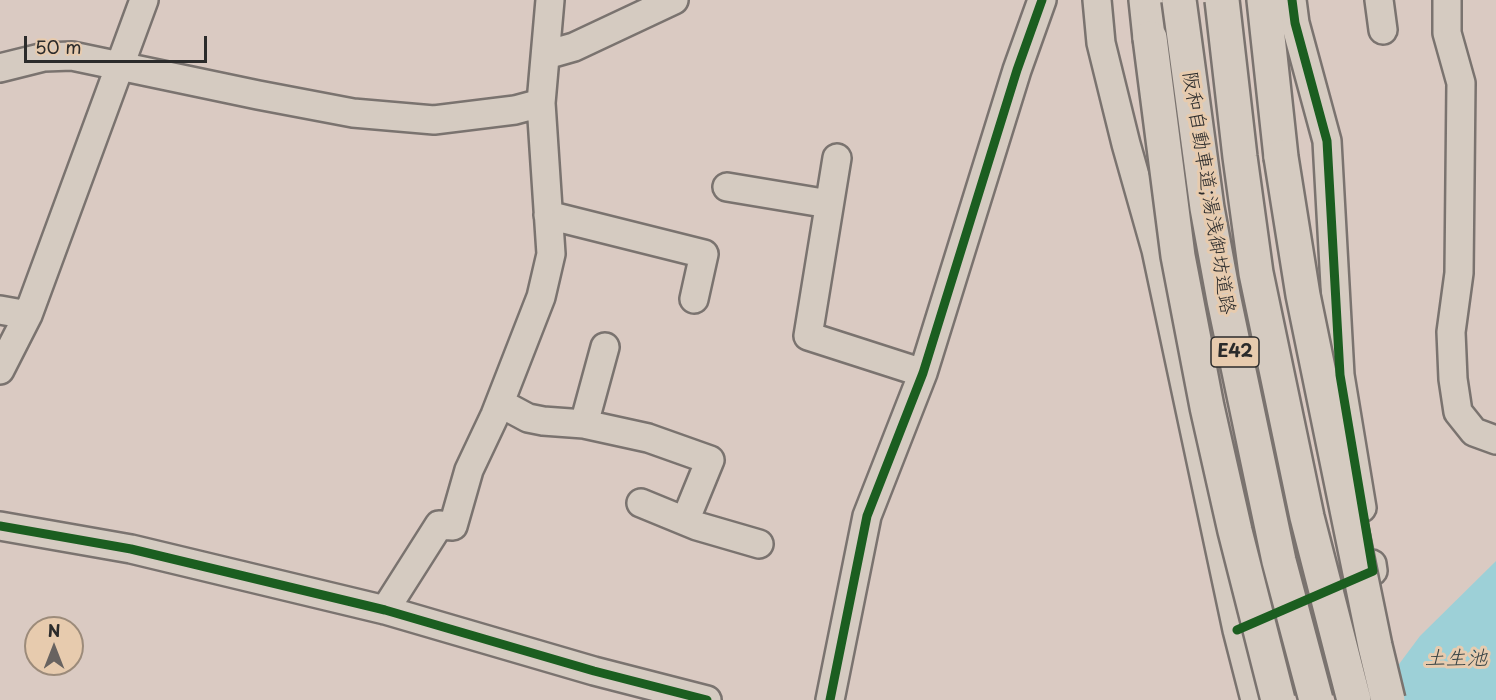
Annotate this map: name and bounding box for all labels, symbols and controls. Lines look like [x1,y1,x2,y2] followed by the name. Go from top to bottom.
[27,24,210,62] scale bar
[35,33,82,60] text: 50 m
[1177,70,1239,316] street label: 阪和自動車道;湯浅御坊道路
[1211,337,1259,367] road number: E42
[24,616,84,676] north arrow
[48,618,60,642] text: N
[1425,646,1487,672] water label: 土生池

